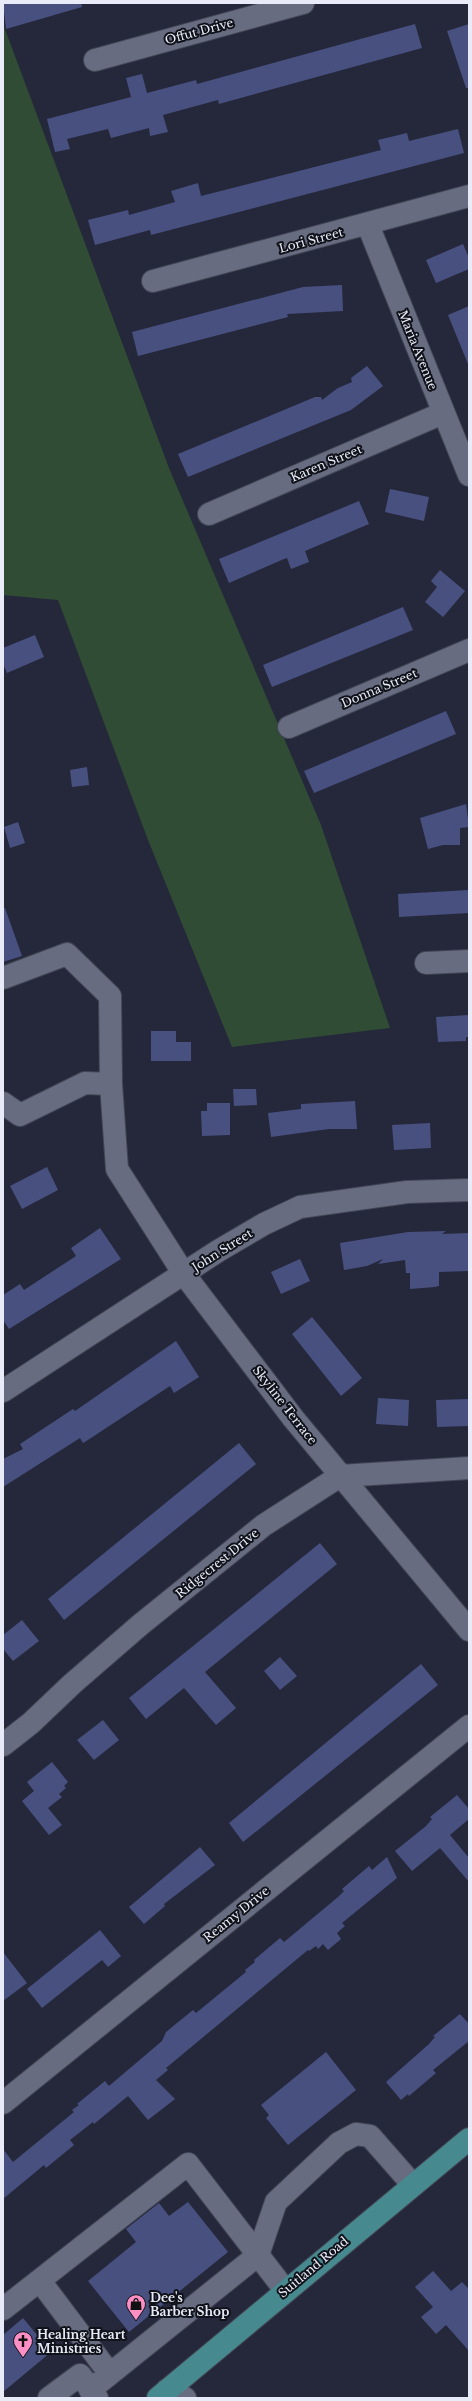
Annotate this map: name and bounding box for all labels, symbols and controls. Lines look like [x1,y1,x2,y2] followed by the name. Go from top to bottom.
[163,15,235,47] street label: Offut Drive
[277,224,345,256] street label: Lori Street
[395,308,441,392] street label: Maria Avenue
[288,441,364,485] street label: Karen Street
[339,665,420,711] street label: Donna Street
[187,1225,255,1276] street label: John Street
[250,1363,320,1447] street label: Skyline Terrace
[173,1525,262,1601] street label: Ridgecrest Drive
[200,1883,272,1945] street label: Reamy Drive
[275,2233,351,2301] street label: Suitland Road
[150,2290,229,2319] place label: Dee's Barber Shop
[125,2293,147,2321] shop icon: Dee's Barber Shop
[37,2327,126,2356] place label: Healing Heart Ministries
[12,2330,34,2358] church icon: Healing Heart Ministries

